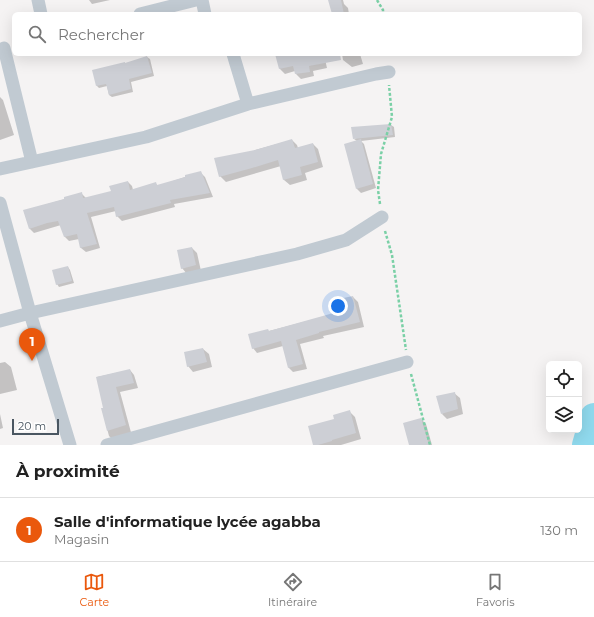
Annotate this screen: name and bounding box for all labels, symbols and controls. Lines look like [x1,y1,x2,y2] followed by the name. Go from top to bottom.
[12,12,582,56] search box
[26,23,48,45] icon: search
[58,25,145,44] text: Rechercher
[328,296,348,316] your location
[19,328,45,361] pin: 1
[546,361,582,433] map controls
[546,361,582,397] button: locate
[546,397,582,433] button: layers
[12,417,59,436] scale bar
[18,419,46,433] text: 20 m
[16,461,120,481] text: À proximité
[54,512,321,531] text: Salle d'informatique lycée agabba
[26,522,32,538] text: 1
[540,522,578,538] text: 130 m
[54,531,109,547] text: Magasin
[79,571,109,609] tab: Carte
[268,571,317,609] tab: Itinéraire
[476,571,515,609] tab: Favoris

